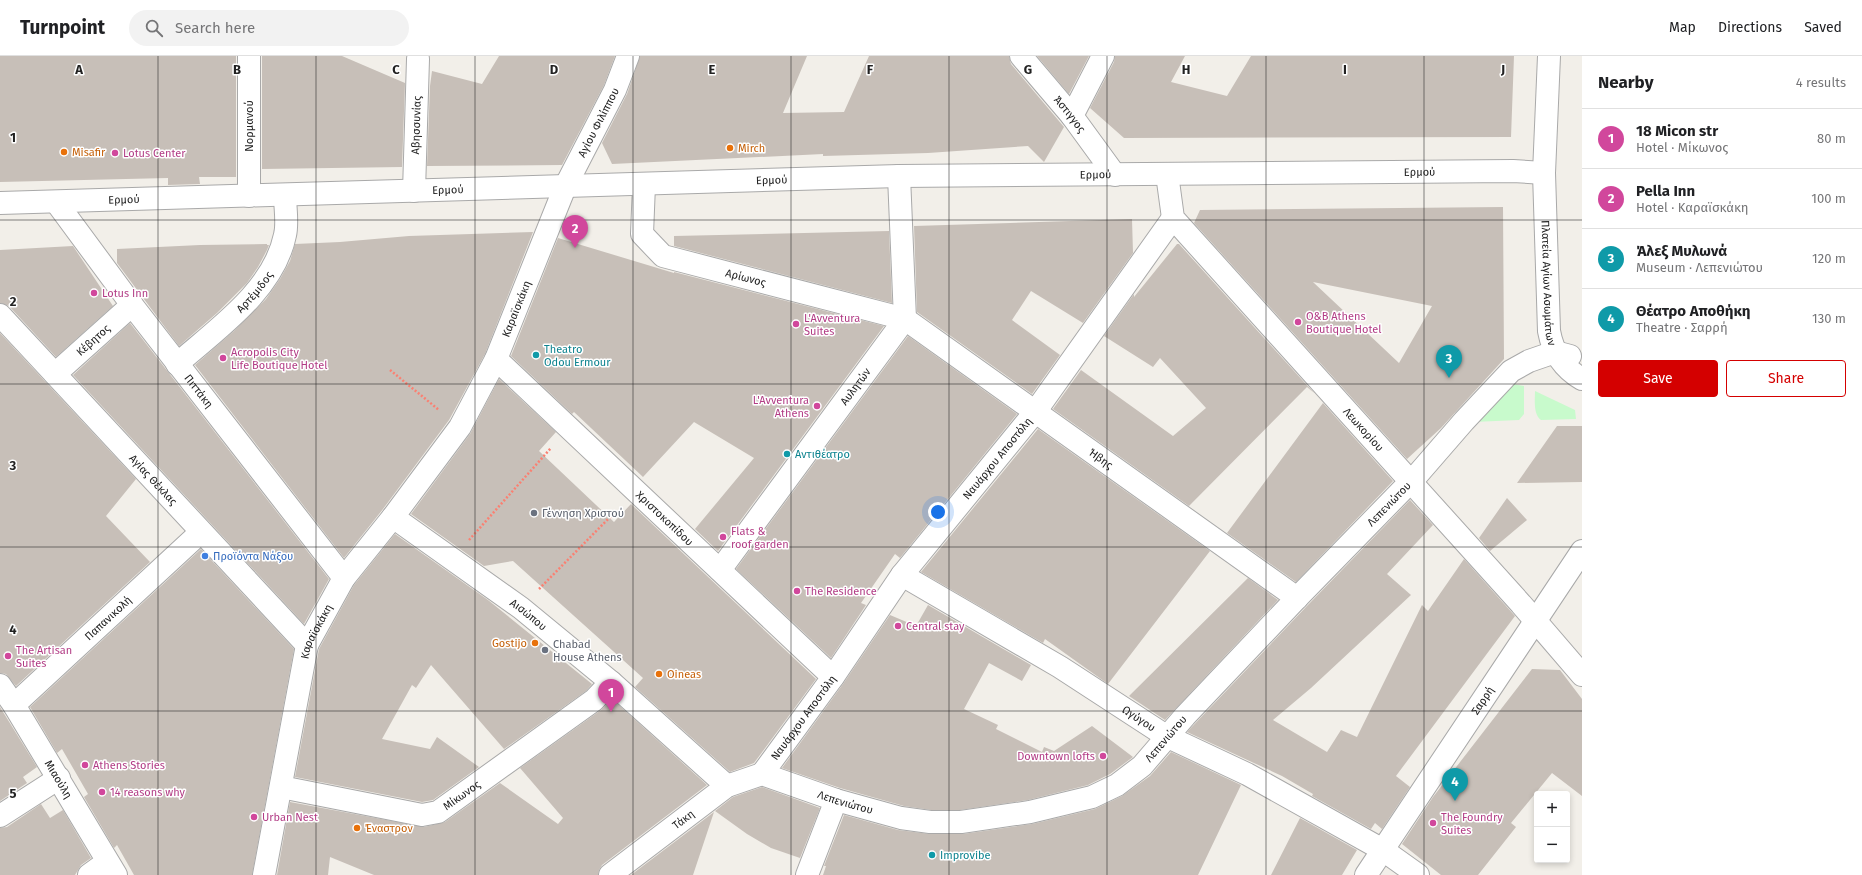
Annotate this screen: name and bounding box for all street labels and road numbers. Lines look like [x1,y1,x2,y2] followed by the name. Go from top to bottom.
[575,86,622,160] street label: Αγίου Φιλίππου
[1051,94,1088,135] street label: Άστιγγος
[409,96,424,155] street label: Αβησσυνίας
[243,100,256,152] street label: Νορμανού
[1404,166,1435,179] street label: Ερμού
[1080,168,1111,182] street label: Ερμού
[756,173,788,187] street label: Ερμού
[432,183,464,197] street label: Ερμού
[108,193,140,207] street label: Ερμού
[1538,220,1559,348] street label: Πλατεία Αγίων Ασωμάτων
[724,267,767,290] street label: Αρίωνος
[234,269,276,316] street label: Αρτέμιδος
[499,279,534,339] street label: Καραϊσκάκη
[74,322,113,359] street label: Κέβητος
[838,365,874,408] street label: Αυλητών
[181,372,216,411] street label: Πιττάκη
[1340,405,1386,454] street label: Λεωκορίου
[960,415,1035,502] street label: Ναυάρχου Αποστόλη
[1086,446,1115,472] street label: Ήβης
[126,452,180,508] street label: Αγίας Θέκλας
[1365,479,1414,529] street label: Λεπενιώτου
[633,488,696,549] street label: Χριστοκοπίδου
[82,594,134,643] street label: Παπανικολή
[507,596,549,634] street label: Αισώπου
[299,602,335,660] street label: Καραϊσκάκη
[768,673,839,763] street label: Ναυάρχου Αποστόλη
[1469,684,1497,717] street label: Σαρρή
[1120,703,1158,734] street label: Ωγύγου
[1142,713,1190,765] street label: Λεπενιώτου
[42,758,75,801] street label: Μιαούλη
[441,778,483,813] street label: Μίκωνος
[816,788,874,817] street label: Λεπενιώτου
[670,807,697,832] street label: Τάκη

